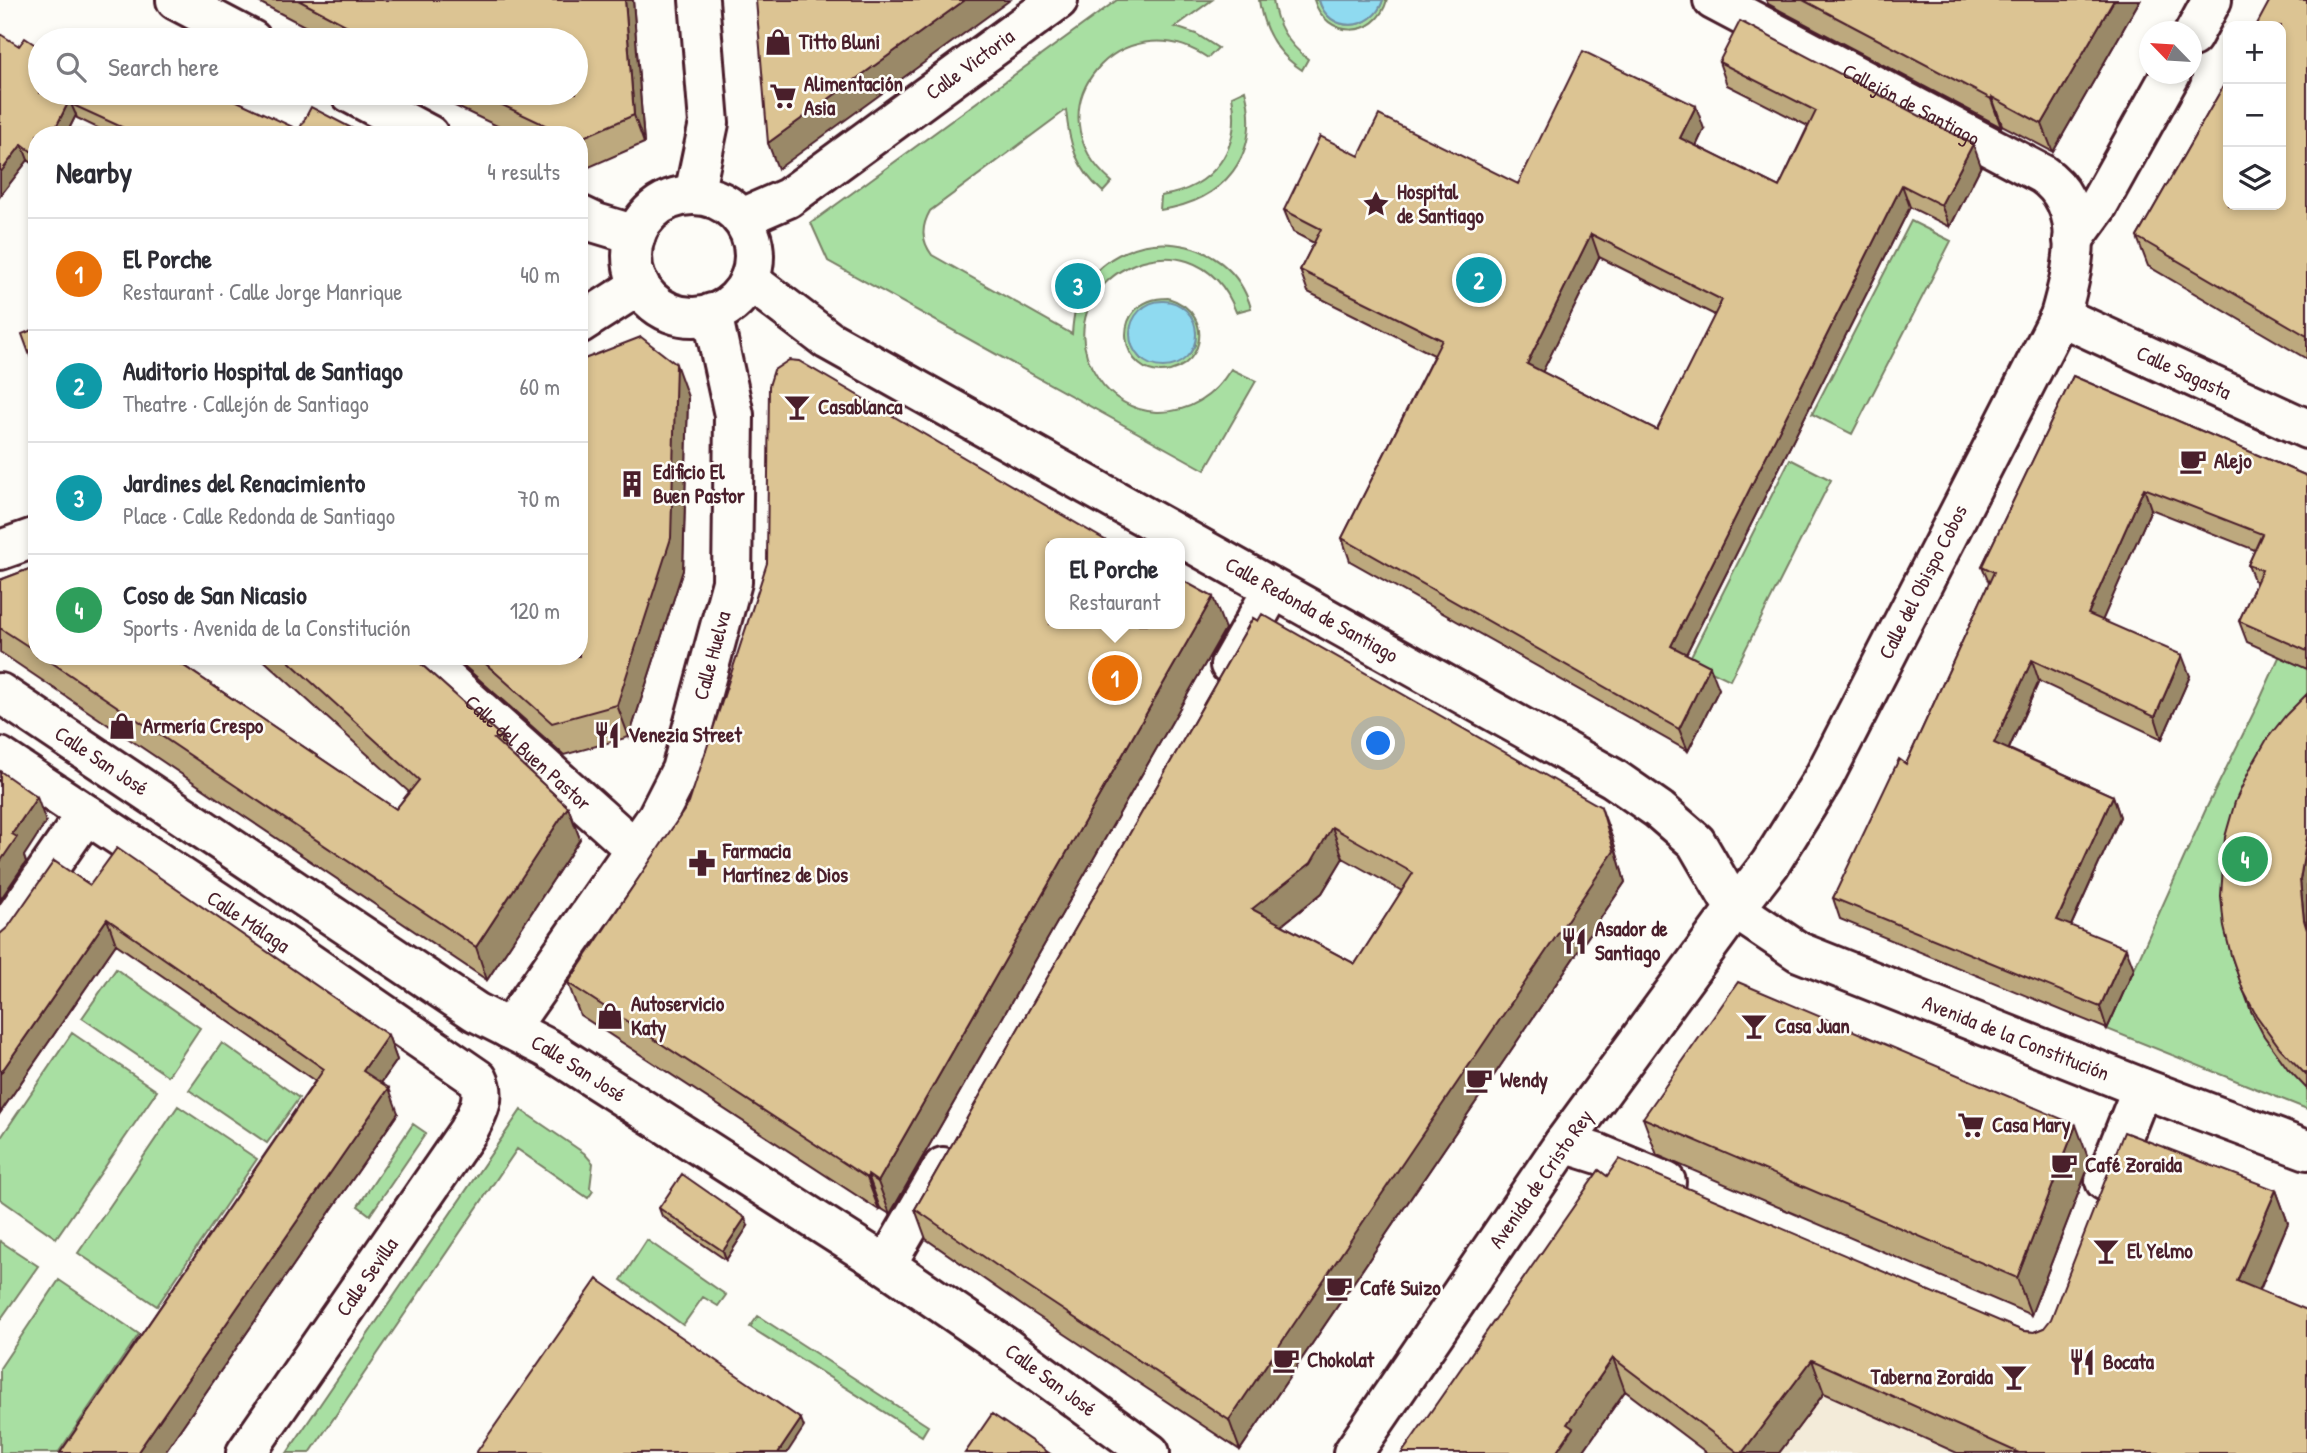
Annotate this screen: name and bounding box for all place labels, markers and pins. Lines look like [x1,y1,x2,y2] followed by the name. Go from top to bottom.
[763,27,793,57] shop icon: Titto Bluni
[798,27,880,56] place label: Titto Bluni
[804,69,903,122] place label: Alimentación Asia
[768,81,798,111] supermarket icon: Alimentación Asia
[1397,177,1484,231] place label: Hospital de Santiago
[1361,189,1391,219] place icon: Hospital de Santiago
[1456,254,1502,306] pin: 2
[1055,260,1101,312] pin: 3
[782,392,812,422] bar icon: Casablanca
[818,392,903,421] place label: Casablanca
[2178,446,2208,476] cafe icon: Alejo
[2214,446,2252,475] place label: Alejo
[653,457,746,510] place label: Edificio El Buen Pastor
[617,469,647,499] building icon: Edificio El Buen Pastor
[1092,652,1138,704] pin: 1
[107,711,137,741] shop icon: Armería Crespo
[143,711,264,741] place label: Armería Crespo
[592,720,622,750] restaurant icon: Venezia Street
[628,720,742,749] place label: Venezia Street
[2222,833,2268,885] pin: 4
[722,836,848,889] place label: Farmacia Martínez de Dios
[687,848,717,878] pharmacy icon: Farmacia Martínez de Dios
[1595,914,1668,968] place label: Asador de Santiago
[1559,926,1589,956] restaurant icon: Asador de Santiago
[631,989,725,1043] place label: Autoservicio Katy
[595,1001,625,1031] shop icon: Autoservicio Katy
[1739,1011,1769,1041] bar icon: Casa Juan
[1775,1011,1850,1040] place label: Casa Juan
[1464,1065,1494,1095] cafe icon: Wendy
[1500,1065,1548,1095] place label: Wendy
[1956,1110,1986,1140] supermarket icon: Casa Mary
[1992,1110,2071,1140] place label: Casa Mary
[2049,1150,2079,1180] cafe icon: Café Zoraida
[2085,1150,2183,1179] place label: Café Zoraida
[2091,1236,2121,1266] bar icon: El Yelmo
[2127,1236,2193,1265] place label: El Yelmo
[1324,1273,1354,1303] cafe icon: Café Suizo
[1360,1273,1441,1302] place label: Café Suizo
[1271,1345,1301,1375] cafe icon: Chokolat
[1307,1345,1375,1374] place label: Chokolat
[2067,1347,2097,1377] restaurant icon: Bocata
[2103,1347,2155,1376] place label: Bocata
[1870,1362,1994,1391] place label: Taberna Zoraida
[1999,1362,2029,1392] bar icon: Taberna Zoraida

